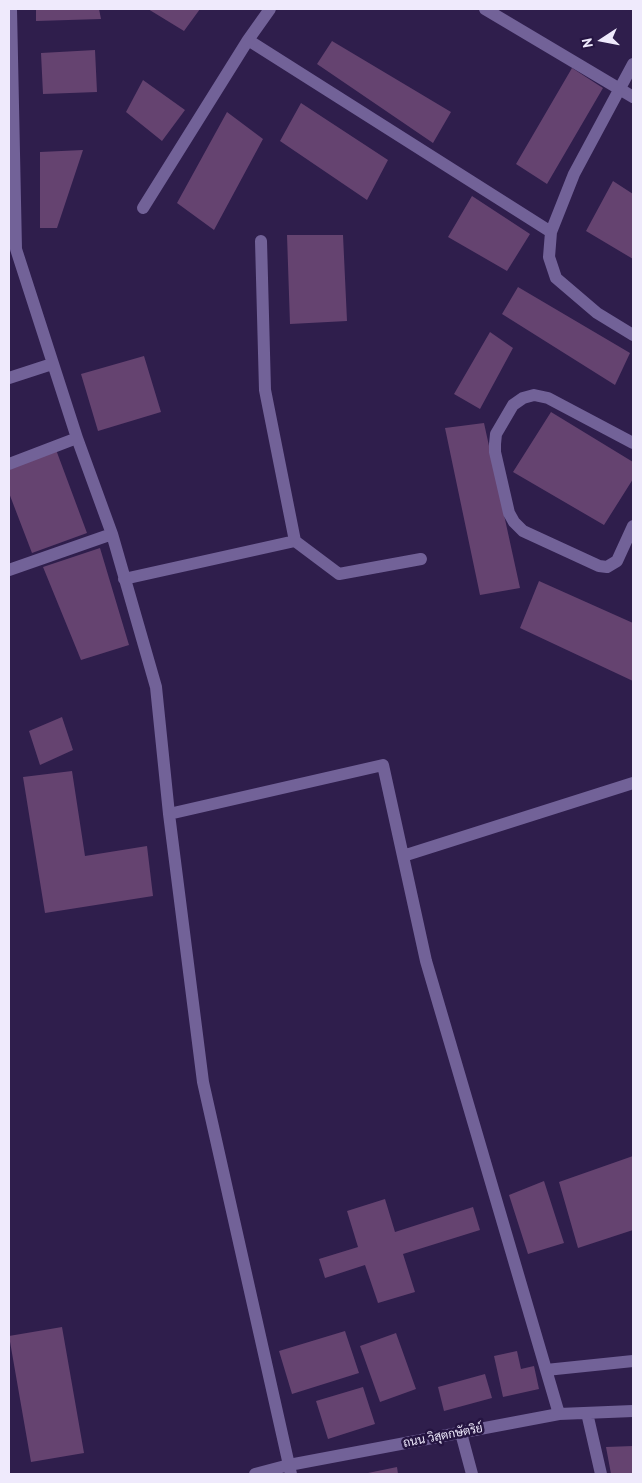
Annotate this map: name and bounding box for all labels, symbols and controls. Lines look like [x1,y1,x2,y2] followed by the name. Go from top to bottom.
[577,15,627,65] north arrow
[578,37,597,49] text: N
[402,1421,484,1451] street label: ถนน วิสุตกษัตริย์

